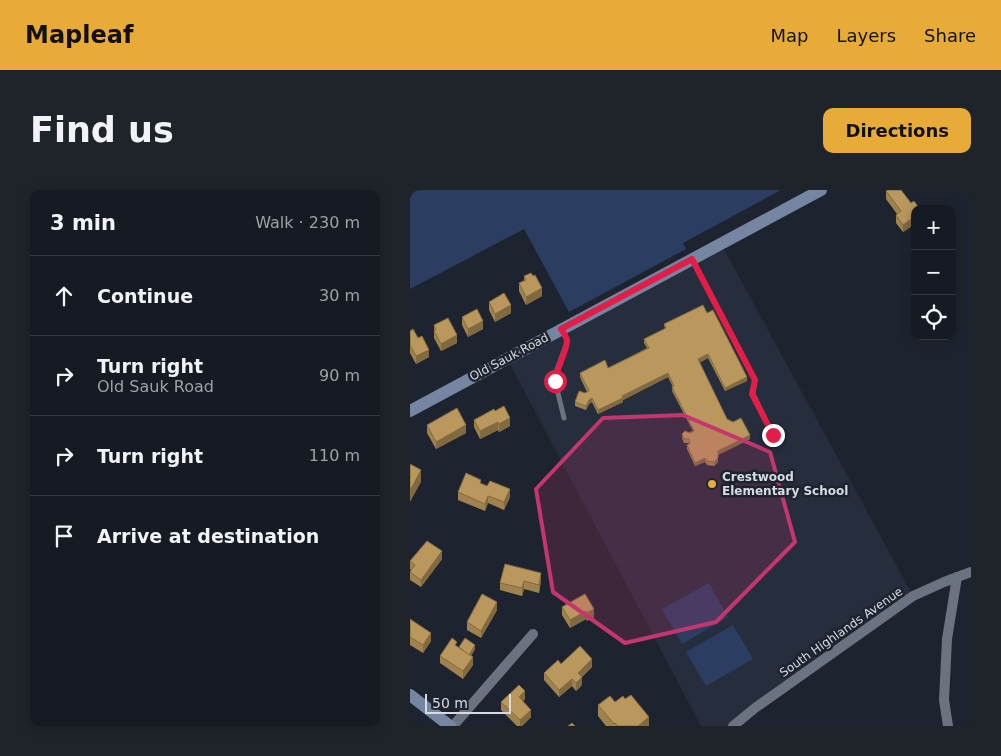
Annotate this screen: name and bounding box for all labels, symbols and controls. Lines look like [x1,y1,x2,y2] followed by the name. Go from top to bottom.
[25,21,133,49] text: Mapleaf
[770,25,808,46] text: Map
[836,25,896,46] text: Layers
[924,25,976,46] text: Share
[823,108,971,153] button: Directions
[30,110,174,150] text: Find us
[911,205,956,340] map controls
[911,205,956,250] button: +
[50,211,116,235] text: 3 min
[255,213,360,232] text: Walk · 230 m
[911,250,956,295] button: −
[50,282,78,310] icon: ahead
[97,285,193,307] text: Continue
[319,286,360,305] text: 30 m
[911,295,956,340] button: locate
[467,330,551,384] street label: Old Sauk Road
[97,355,203,377] text: Turn right
[50,362,78,390] icon: right
[319,366,360,385] text: 90 m
[544,370,567,393] route start
[97,377,214,396] text: Old Sauk Road
[762,424,785,447] route end
[50,442,78,470] icon: right
[97,445,203,467] text: Turn right
[309,446,360,465] text: 110 m
[722,470,848,498] place label: Crestwood Elementary School
[706,478,718,490] marker: Crestwood Elementary School
[50,522,78,550] icon: arrive
[97,525,319,547] text: Arrive at destination
[777,584,905,680] street label: South Highlands Avenue
[425,691,511,714] scale bar
[432,695,468,711] text: 50 m

